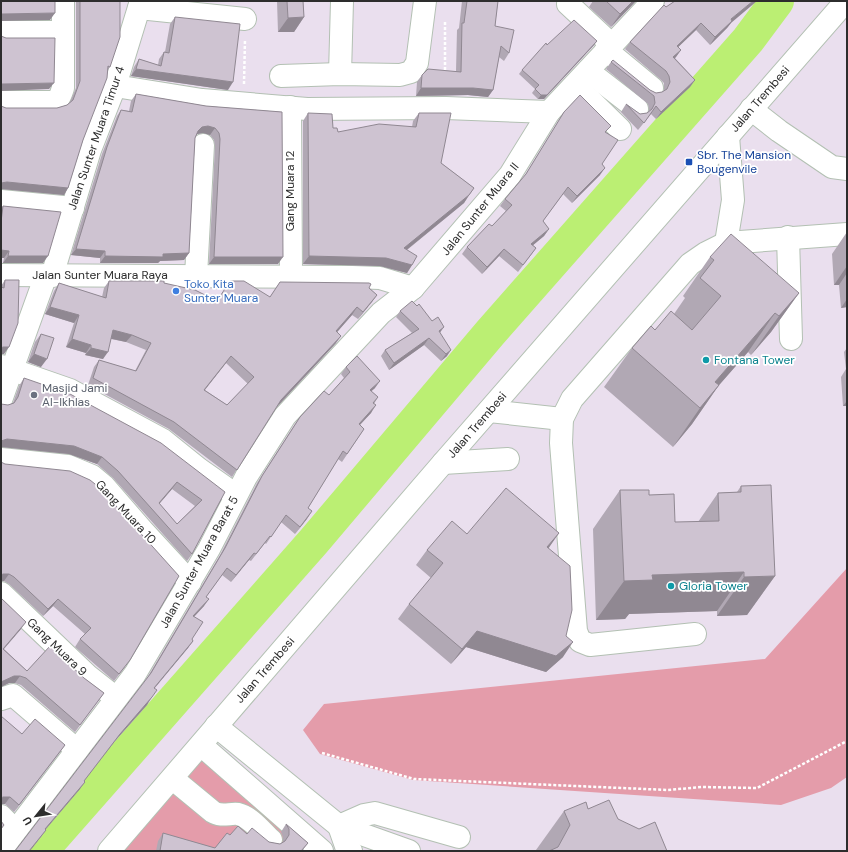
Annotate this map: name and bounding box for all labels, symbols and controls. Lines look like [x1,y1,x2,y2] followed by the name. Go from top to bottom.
[727,62,793,136] street label: Jalan Trembesi
[64,64,128,212] street label: Jalan Sunter Muara Timur 4
[697,147,791,177] place label: Sbr. The Mansion Bougenvile
[282,151,298,231] street label: Gang Muara 12
[684,157,694,167] marker: Sbr. The Mansion Bougenvile
[438,159,522,259] street label: Jalan Sunter Muara II
[32,267,168,283] street label: Jalan Sunter Muara Raya
[184,276,258,306] place label: Toko Kita Sunter Muara
[171,286,181,296] marker: Toko Kita Sunter Muara
[714,352,795,368] place label: Fontana Tower
[701,355,711,365] marker: Fontana Tower
[42,380,107,410] place label: Masjid Jami Al-Ikhlas
[444,388,510,462] street label: Jalan Trembesi
[29,390,39,400] marker: Masjid Jami Al-Ikhlas
[92,477,160,547] street label: Gang Muara 10
[156,493,242,631] street label: Jalan Sunter Muara Barat 5
[679,578,748,594] place label: Gloria Tower
[666,581,676,591] marker: Gloria Tower
[24,614,90,680] street label: Gang Muara 9
[232,633,298,707] street label: Jalan Trembesi
[16,796,56,836] north arrow
[19,814,35,828] text: U

